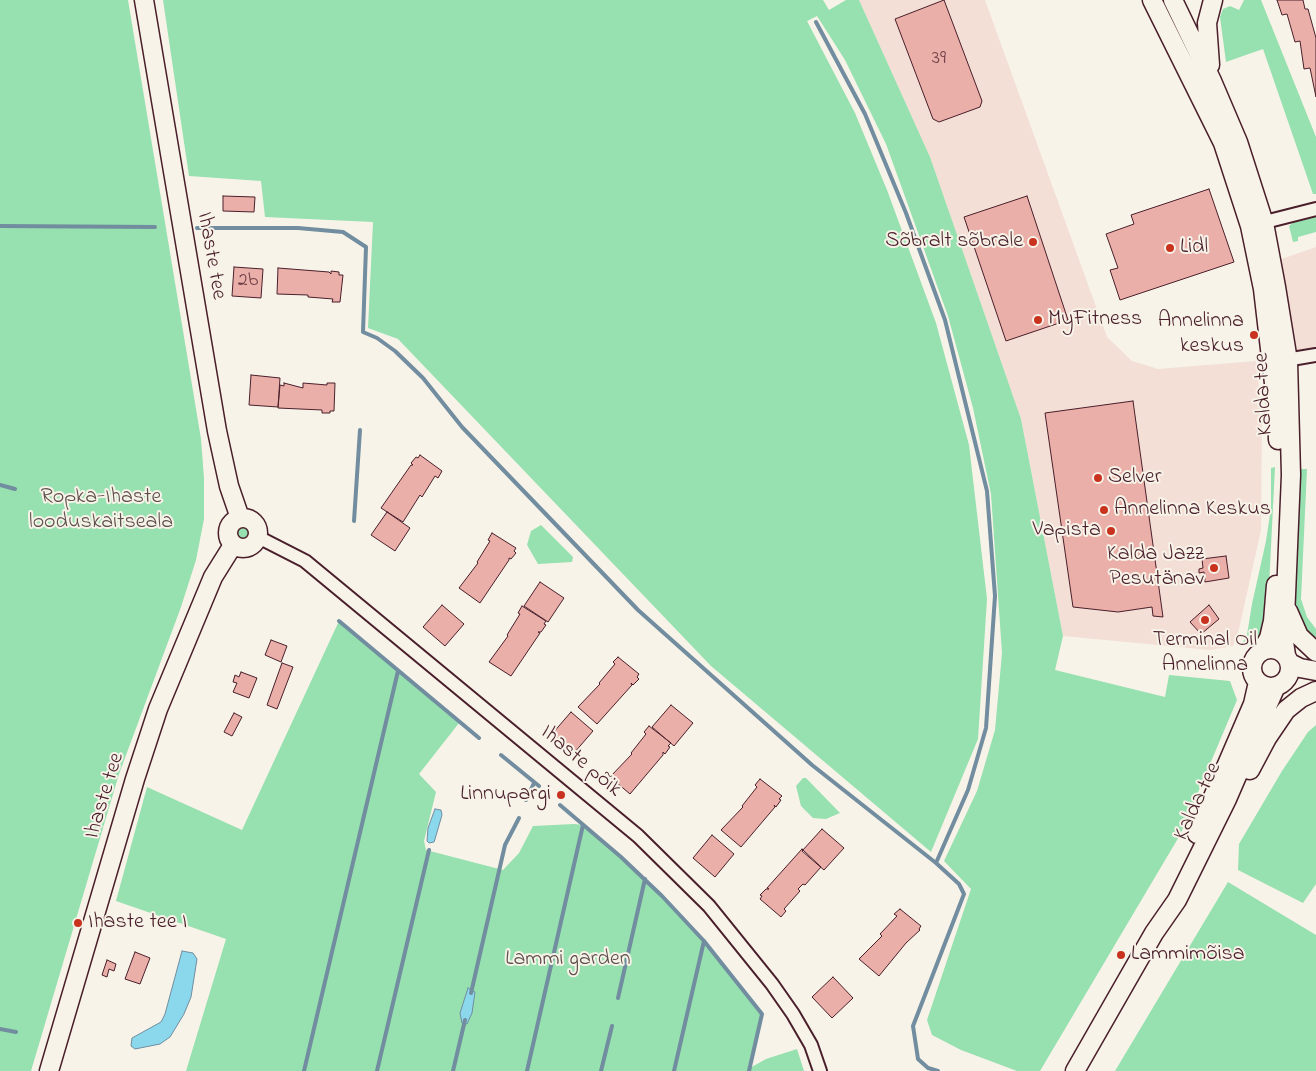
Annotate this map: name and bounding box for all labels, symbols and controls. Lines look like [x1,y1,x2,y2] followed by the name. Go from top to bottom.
[932,48,946,72] house number: 39
[189,210,231,302] street label: Ihaste tee
[885,229,1023,255] place label: Sõbralt sõbrale
[1180,235,1208,261] place label: Lidl
[1027,236,1039,248] marker: Sõbralt sõbrale
[1164,242,1176,254] marker: Lidl
[238,270,258,294] house number: 2b
[1048,307,1142,333] place label: MyFitness
[1158,309,1244,361] place label: Annelinna keskus
[1032,314,1044,326] marker: MyFitness
[1248,329,1260,341] marker: Annelinna keskus
[1250,352,1280,436] street label: Kalda tee
[1108,465,1162,491] place label: Selver
[1092,472,1104,484] marker: Selver
[29,485,173,536] park label: Ropka-Ihaste looduskaitseala
[1114,497,1271,523] place label: Annelinna Keskus
[1098,504,1110,516] marker: Annelinna Keskus
[1032,518,1101,544] place label: Vapista
[1105,525,1117,537] marker: Vapista
[1107,542,1204,594] place label: Kalda Jazz Pesutänav
[1208,562,1220,574] marker: Kalda Jazz Pesutänav
[1199,614,1211,626] marker: Terminal Oil Annelinna
[1153,628,1257,679] place label: Terminal Oil Annelinna
[534,720,626,804] street label: Ihaste põik
[80,750,132,842] street label: Ihaste tee
[1169,759,1229,845] street label: Kalda tee
[460,782,551,808] place label: Linnupargi
[555,789,567,801] marker: Linnupargi
[88,910,187,936] place label: Ihaste tee I
[72,917,84,929] marker: Ihaste tee I
[1131,942,1245,968] place label: Lammimõisa
[505,947,631,973] park label: Lammi garden
[1115,949,1127,961] marker: Lammimõisa

